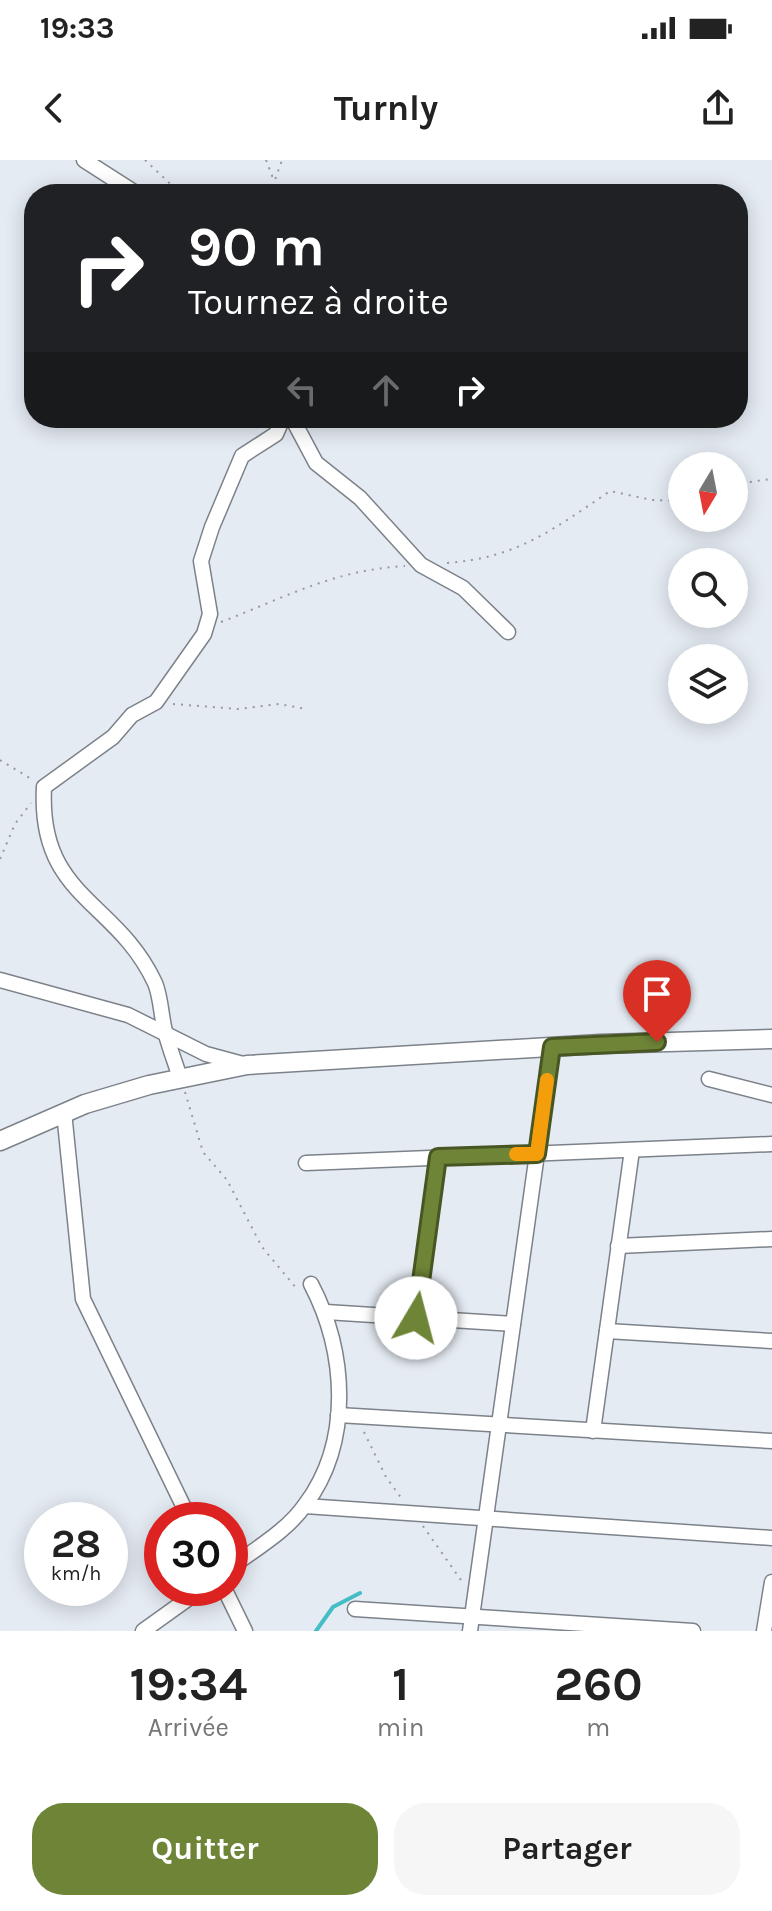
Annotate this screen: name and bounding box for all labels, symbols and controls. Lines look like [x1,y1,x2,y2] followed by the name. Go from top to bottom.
[40,10,114,46] text: 19:33
[32,86,76,130] icon: back
[696,86,740,130] icon: share
[334,87,438,129] text: Turnly
[188,214,325,279] text: 90 m
[56,216,160,320] icon: right
[188,281,449,323] text: Tournez à droite
[280,368,324,412] icon: left
[364,368,408,412] icon: ahead
[448,368,492,412] icon: right
[668,452,748,532] north arrow
[668,452,748,724] map controls
[668,548,748,628] button: search
[668,644,748,724] button: layers
[623,960,691,1042] pin
[635,972,679,1016] icon: arrive
[374,1276,458,1360] position arrow
[144,1502,248,1606] speed limit sign: 30
[51,1520,101,1567] text: 28
[51,1562,101,1585] text: km/h
[129,1656,247,1712] text: 19:34
[392,1656,409,1712] text: 1
[554,1656,643,1712] text: 260
[148,1712,229,1743] text: Arrivée
[377,1712,424,1743] text: min
[586,1712,610,1743] text: m
[32,1803,378,1895] button: Quitter
[394,1803,740,1895] button: Partager

